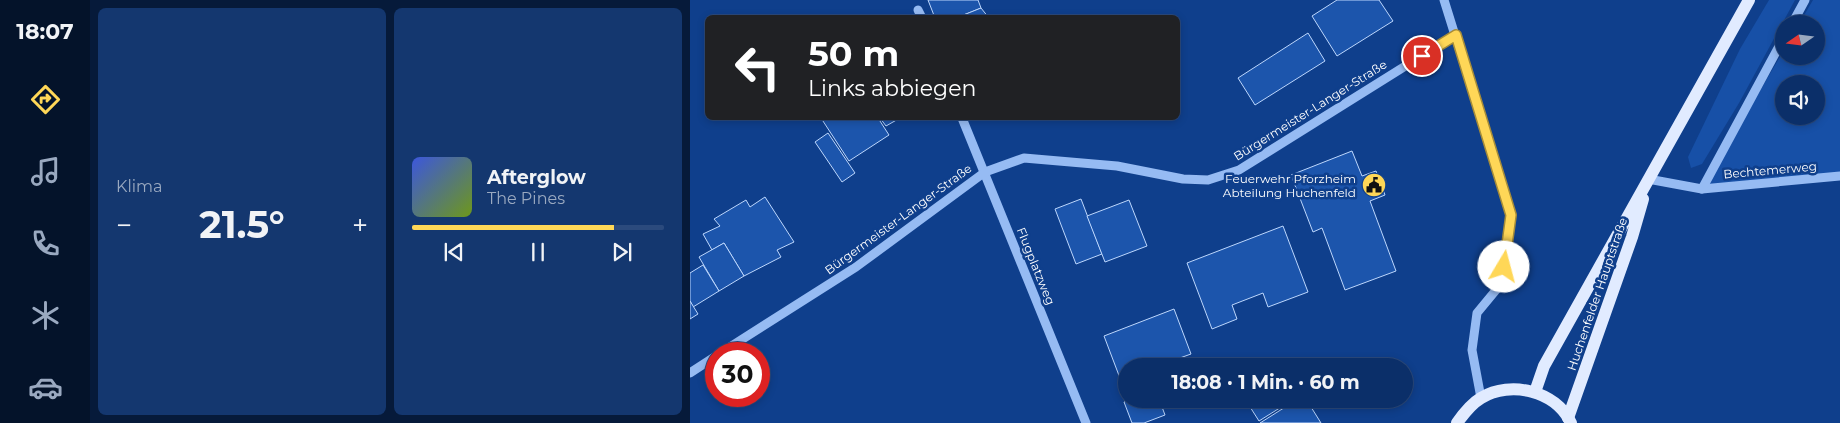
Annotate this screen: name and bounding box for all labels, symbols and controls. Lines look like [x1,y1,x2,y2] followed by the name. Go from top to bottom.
[1775,15,1825,65] north arrow
[1775,15,1825,125] map controls
[16,18,74,45] text: 18:07
[808,32,899,75] text: 50 m
[725,35,790,100] icon: left
[1401,35,1443,77] pin
[1408,42,1436,70] icon: arrive
[1231,57,1389,163] street label: Bürgermeister-Langer-Straße
[808,75,976,102] text: Links abbiegen
[1775,75,1825,125] button: sound
[28,82,63,117] icon: directions
[28,154,63,189] icon: music
[1723,158,1817,182] street label: Bechtemerweg
[822,161,974,277] street label: Bürgermeister-Langer-Straße
[487,166,586,189] text: Afterglow
[1223,171,1356,200] place label: Feuerwehr Pforzheim Abteilung Huchenfeld
[1361,172,1387,198] public building icon: Feuerwehr Pforzheim Abteilung Huchenfeld
[116,177,162,196] text: Klima
[487,189,565,208] text: The Pines
[199,201,285,248] text: 21.5°
[116,208,132,242] text: −
[352,208,368,242] text: +
[1564,215,1630,373] street label: Huchenfelder Hauptstraße
[1014,225,1058,307] street label: Flugplatzweg
[28,226,63,261] icon: phone
[440,238,468,266] icon: previous
[524,238,552,266] icon: pause
[608,238,636,266] icon: next
[1477,240,1529,292] position arrow
[28,298,63,333] icon: climate
[705,342,770,407] speed limit sign: 30
[28,370,63,405] icon: car
[1171,371,1360,394] text: 18:08 · 1 Min. · 60 m

